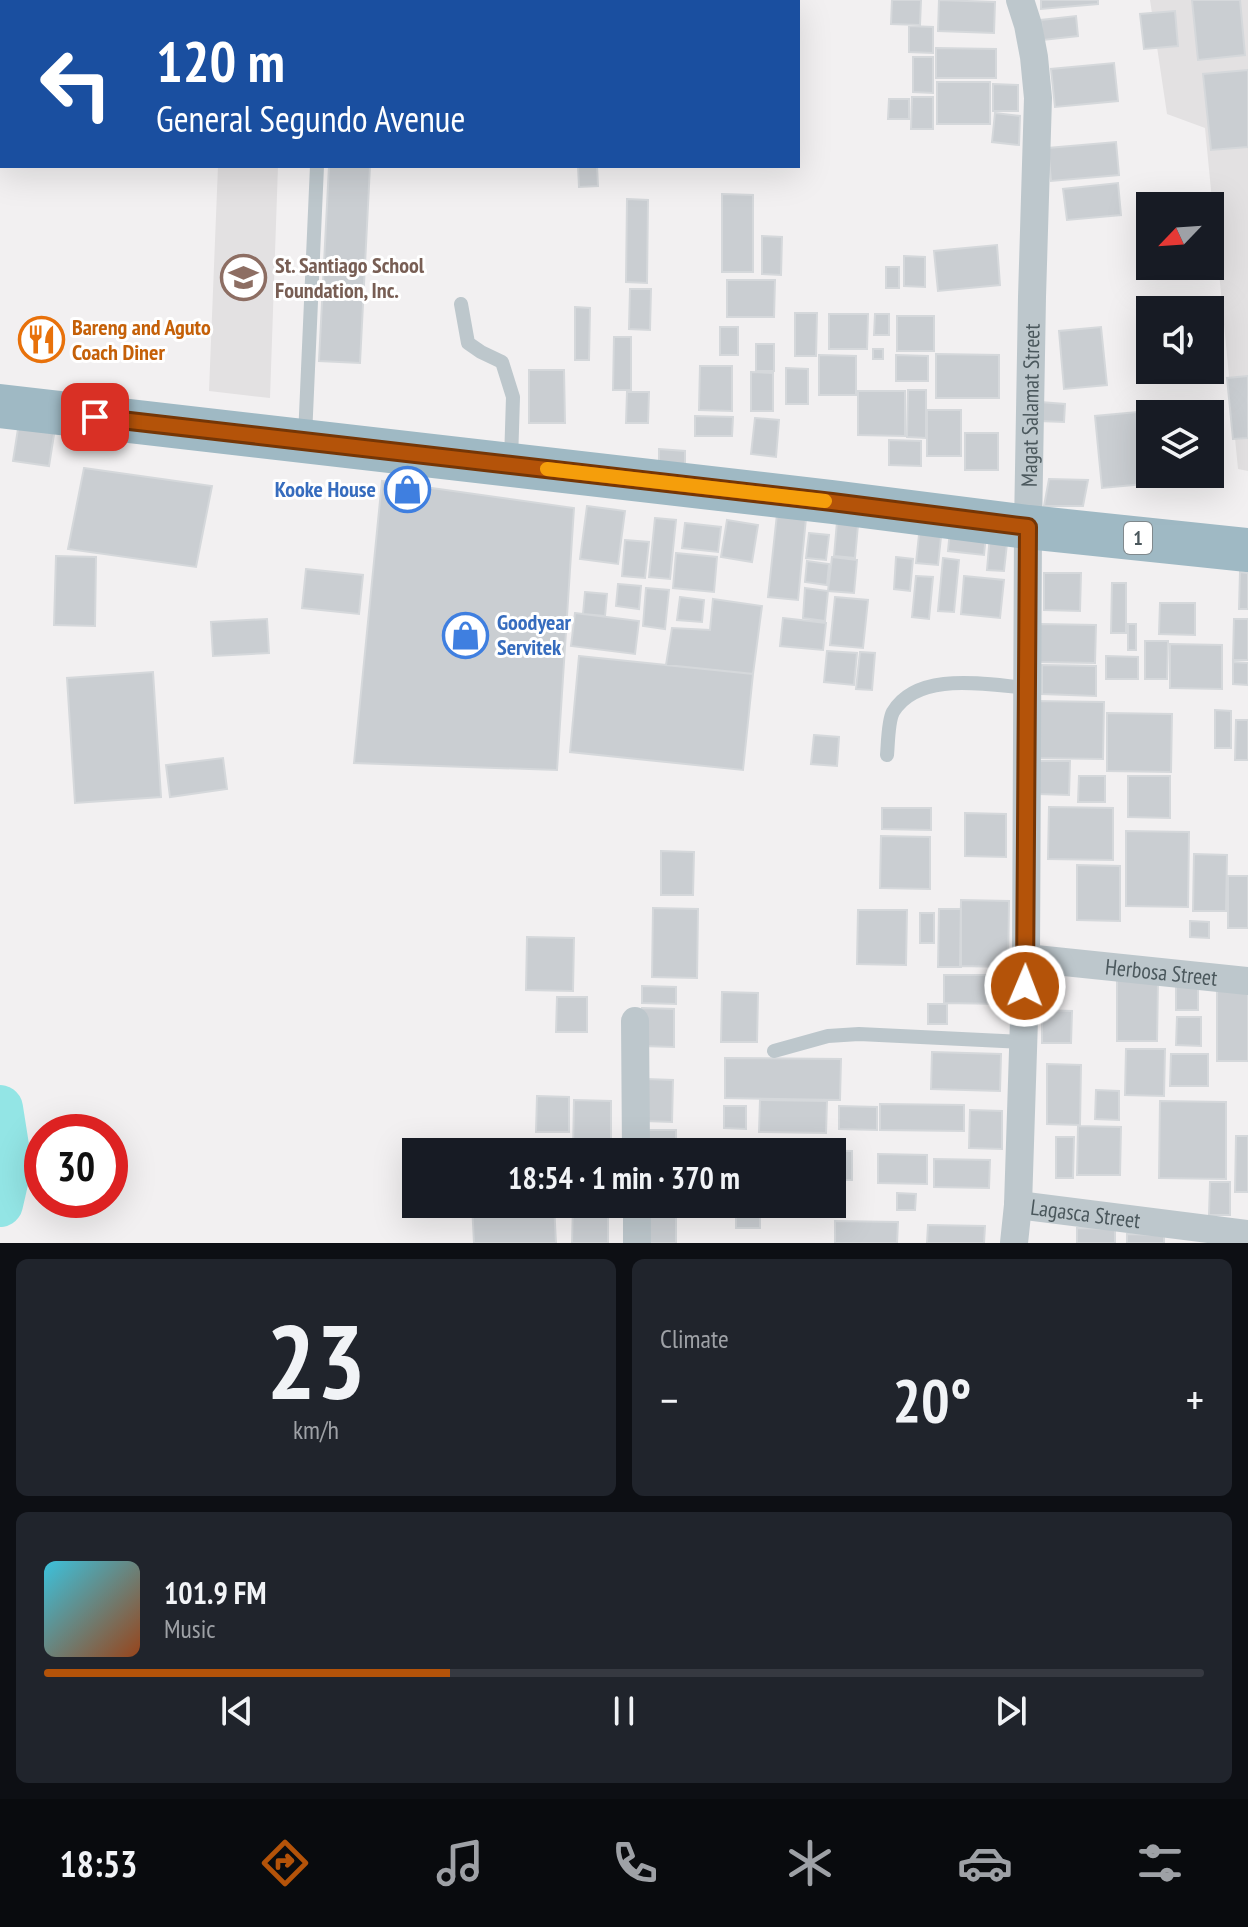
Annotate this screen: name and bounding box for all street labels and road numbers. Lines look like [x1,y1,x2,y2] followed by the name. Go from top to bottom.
[1015,323,1046,487] street label: Magat Salamat Street
[1124,522,1152,554] road number: 1
[1104,952,1219,992] street label: Herbosa Street
[1029,1193,1142,1234] street label: Lagasca Street

